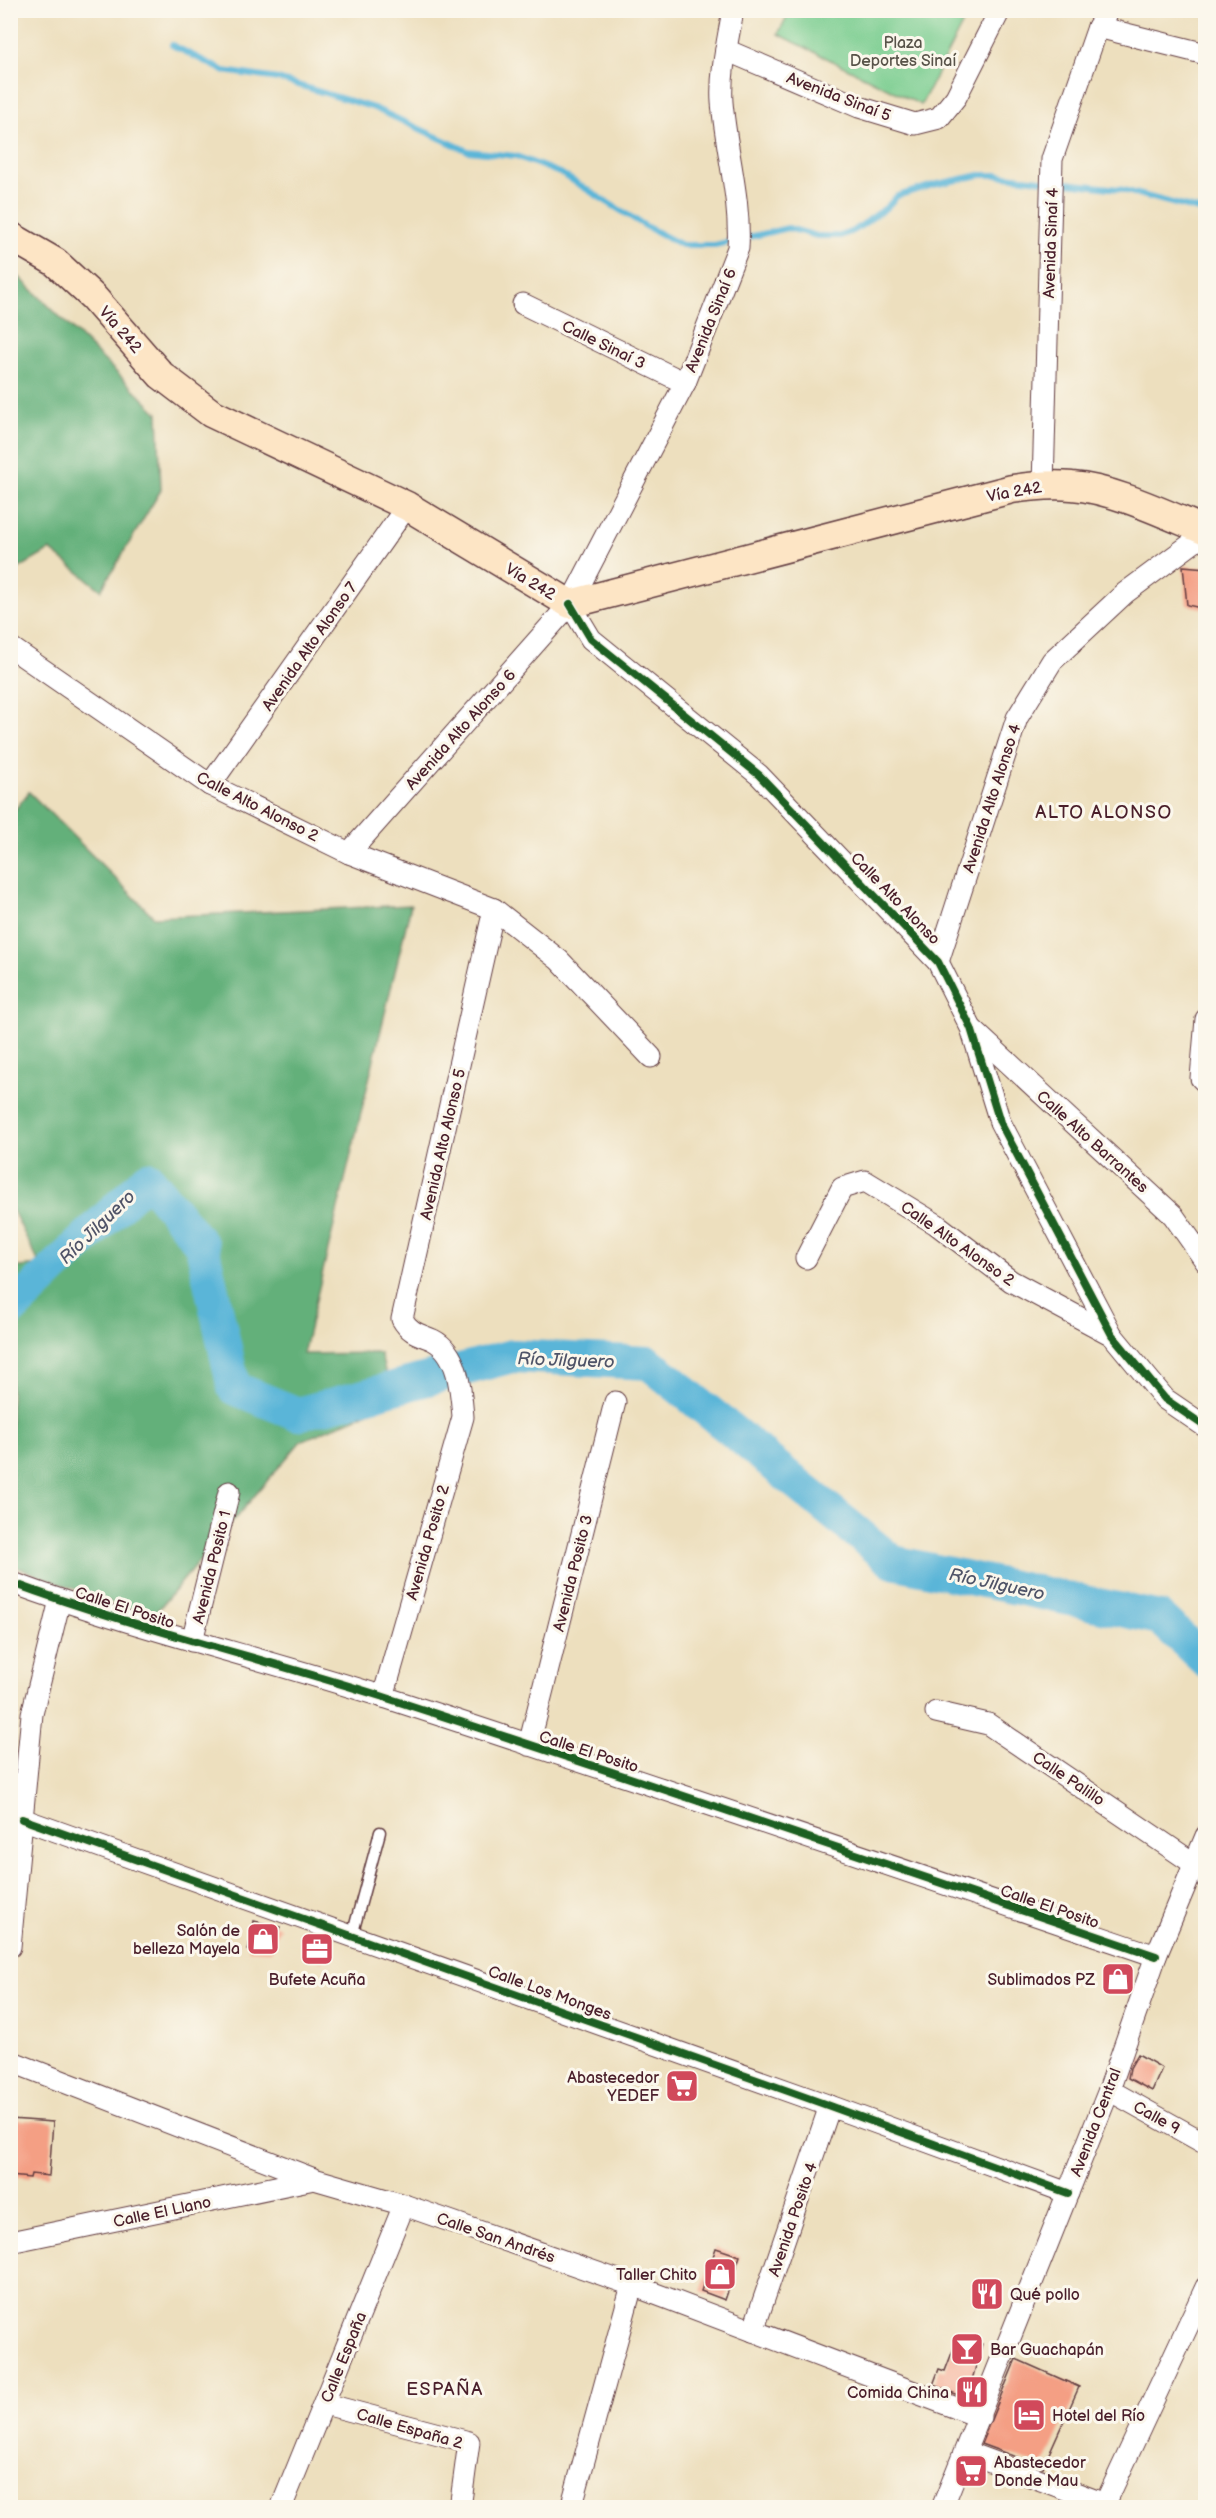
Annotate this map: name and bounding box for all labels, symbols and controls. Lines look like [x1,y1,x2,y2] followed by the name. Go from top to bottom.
[850,34,956,71] park label: Plaza Deportes Sinaí
[784,69,893,126] street label: Avenida Sinaí 5
[1040,187,1063,299] street label: Avenida Sinaí 4
[682,265,741,375] street label: Avenida Sinaí 6
[95,303,146,358] street label: Vía 242
[559,317,648,374] street label: Calle Sinaí 3
[985,478,1044,507] street label: Vía 242
[502,560,559,605] street label: Vía 242
[259,579,362,715] street label: Avenida Alto Alonso 7
[402,666,520,794] street label: Avenida Alto Alonso 6
[959,721,1026,875] street label: Avenida Alto Alonso 4
[193,768,322,847] street label: Calle Alto Alonso 2
[1035,802,1173,823] district label: ALTO ALONSO
[846,849,944,949] street label: Calle Alto Alonso
[417,1067,470,1222] street label: Avenida Alto Alonso 5
[1032,1087,1152,1197] street label: Calle Alto Barrantes
[55,1186,140,1269] water label: Río Jilguero
[897,1198,1018,1291] street label: Calle Alto Alonso 2
[517,1348,615,1373] water label: Río Jilguero
[403,1482,454,1602] street label: Avenida Posito 2
[189,1509,236,1626] street label: Avenida Posito 1
[550,1513,597,1634] street label: Avenida Posito 3
[947,1564,1047,1605] water label: Río Jilguero
[72,1583,177,1633] street label: Calle El Posito
[536,1727,641,1777] street label: Calle El Posito
[1028,1748,1108,1810] street label: Calle Palillo
[998,1882,1101,1933] street label: Calle El Posito
[245,1921,281,1957] shop icon: Salón de belleza Mayela
[133,1922,241,1959] place label: Salón de belleza Mayela
[299,1931,335,1967] office icon: Bufete Acuña
[1100,1961,1136,1997] shop icon: Sublimados PZ
[485,1962,614,2025] street label: Calle Los Monges
[269,1971,365,1990] place label: Bufete Acuña
[987,1971,1095,1990] place label: Sublimados PZ
[1067,2066,1126,2179] street label: Avenida Central
[664,2068,700,2104] supermarket icon: Abastecedor YEDEF
[567,2069,659,2106] place label: Abastecedor YEDEF
[1130,2098,1183,2139] street label: Calle 9
[765,2160,822,2279] street label: Avenida Posito 4
[112,2193,213,2232] street label: Calle El Llano
[434,2209,557,2268] street label: Calle San Andrés
[702,2256,738,2292] shop icon: Taller Chito
[616,2266,697,2285] place label: Taller Chito
[969,2276,1005,2312] restaurant icon: Qué pollo
[1010,2286,1080,2305] place label: Qué pollo
[318,2309,371,2406] street label: Calle España
[949,2331,985,2367] bar icon: Bar Guachapán
[990,2341,1104,2360] place label: Bar Guachapán
[954,2374,990,2410] restaurant icon: Comida China
[406,2378,484,2400] district label: ESPAÑA
[847,2384,949,2403] place label: Comida China
[1011,2397,1047,2433] hotel icon: Hotel del Río
[354,2405,466,2454] street label: Calle España 2
[1052,2407,1145,2426] place label: Hotel del Río
[953,2453,989,2489] supermarket icon: Abastecedor Donde Mau
[994,2454,1086,2491] place label: Abastecedor Donde Mau

